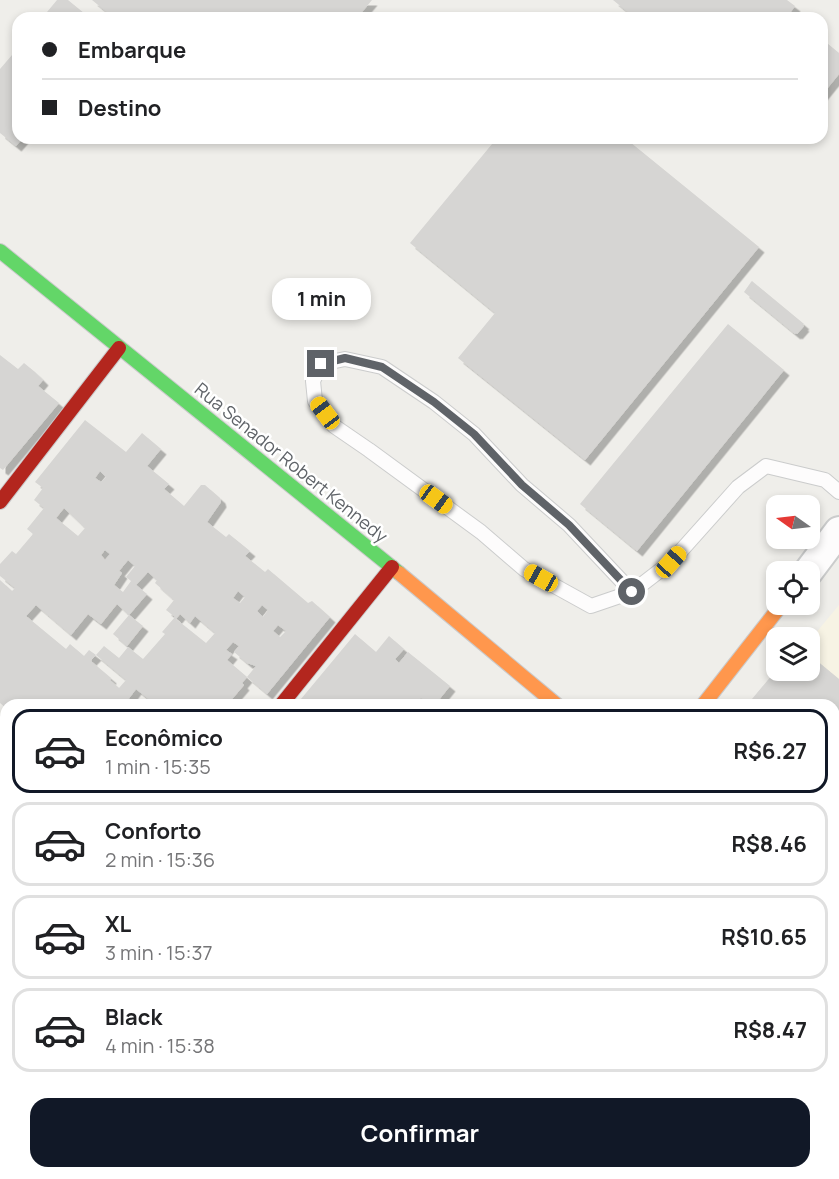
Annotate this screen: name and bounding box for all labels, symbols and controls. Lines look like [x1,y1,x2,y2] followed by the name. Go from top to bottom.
[78,35,186,65] text: Embarque
[78,93,161,123] text: Destino
[272,277,370,319] callout: 1 min
[297,285,346,312] text: 1 min
[307,350,334,377] route end
[190,377,394,548] street label: Rua Senador Robert Kennedy
[307,393,343,433] car
[416,481,456,517] car
[766,495,820,549] north arrow
[766,495,820,681] map controls
[652,543,690,581] car
[521,561,561,595] car
[766,561,820,615] button: locate
[618,578,645,605] route start
[766,627,820,681] button: layers
[105,723,223,753] text: Econômico
[33,724,87,778] icon: car
[733,736,807,766] text: R$6.27
[105,753,211,780] text: 1 min · 15:35
[105,816,201,846] text: Conforto
[33,817,87,871] icon: car
[731,829,807,859] text: R$8.46
[105,846,215,873] text: 2 min · 15:36
[105,909,131,939] text: XL
[33,910,87,964] icon: car
[721,922,807,952] text: R$10.65
[105,939,213,966] text: 3 min · 15:37
[105,1002,162,1032] text: Black
[33,1003,87,1057] icon: car
[733,1015,807,1045] text: R$8.47
[105,1032,215,1059] text: 4 min · 15:38
[30,1098,810,1167] button: Confirmar

